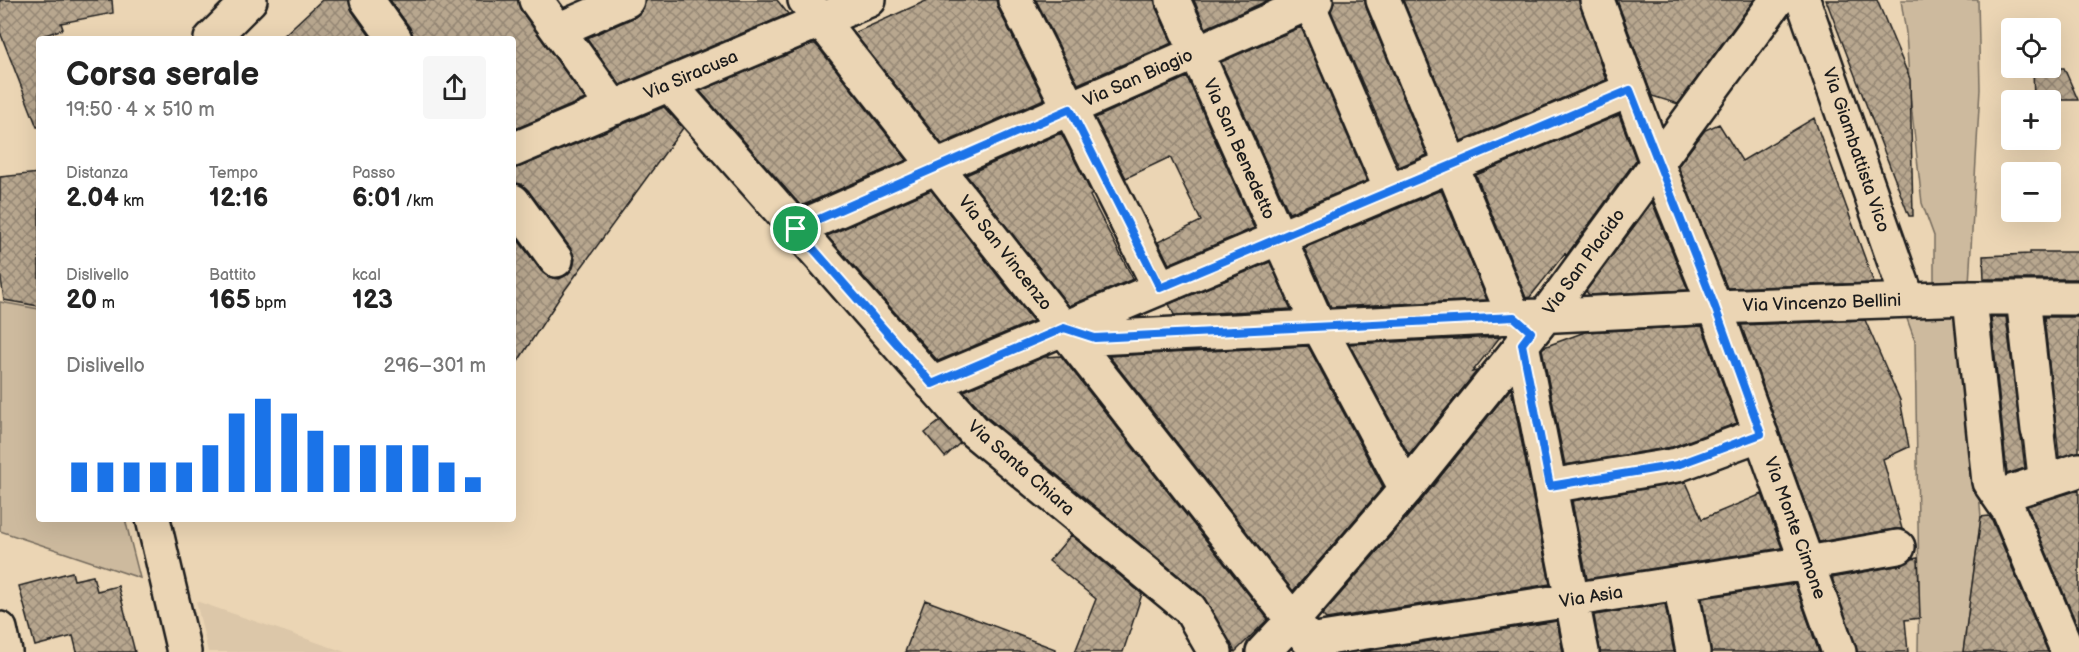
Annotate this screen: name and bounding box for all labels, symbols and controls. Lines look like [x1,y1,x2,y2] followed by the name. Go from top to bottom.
[2001,18,2061,222] map controls
[2001,18,2061,78] button: locate
[1080,44,1196,112] street label: Via San Biagio
[641,46,741,104] street label: Via Siracusa
[66,55,259,95] text: Corsa serale
[423,56,486,119] button: share
[1818,65,1894,235] street label: Via Giambattista Vico
[1199,75,1279,223] street label: Via San Benedetto
[2001,90,2061,150] button: +
[66,98,215,122] text: 19:50 · 4 × 510 m
[2001,162,2061,222] button: −
[66,164,128,183] text: Distanza
[209,164,258,183] text: Tempo
[352,164,395,183] text: Passo
[66,183,119,214] text: 2.04
[209,183,268,214] text: 12:16
[352,183,401,214] text: 6:01
[954,191,1056,315] street label: Via San Vincenzo
[119,192,144,211] text: km
[401,192,434,211] text: /km
[770,203,821,254] pin
[1539,205,1629,319] street label: Via San Placido
[779,212,812,245] icon: arrive
[66,266,129,285] text: Dislivello
[209,266,256,285] text: Battito
[352,266,381,285] text: kcal
[66,285,97,316] text: 20
[209,285,251,316] text: 165
[352,285,393,316] text: 123
[1742,290,1902,316] street label: Via Vincenzo Bellini
[97,294,115,313] text: m
[251,294,287,313] text: bpm
[66,354,145,378] text: Dislivello
[384,354,486,378] text: 296–301 m
[963,416,1079,520] street label: Via Santa Chiara
[1760,454,1831,602] street label: Via Monte Cimone
[1558,582,1624,612] street label: Via Asia

